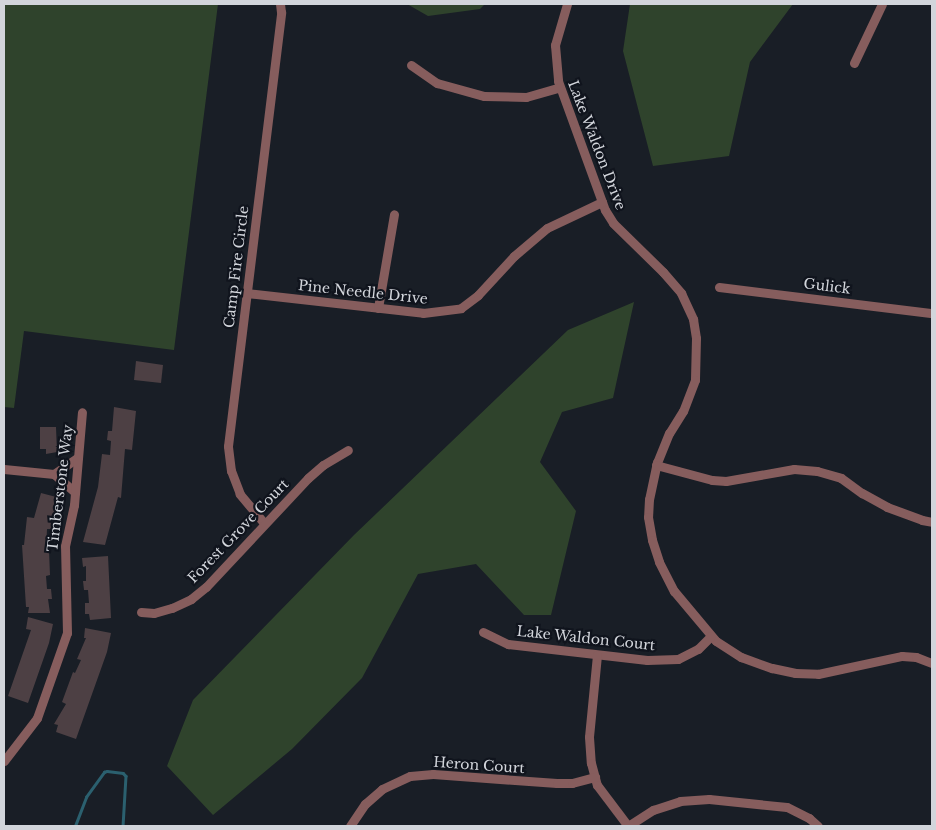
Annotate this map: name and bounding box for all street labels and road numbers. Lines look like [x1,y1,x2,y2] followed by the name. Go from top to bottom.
[564,78,630,212] street label: Lake Waldon Drive
[220,205,252,329] street label: Camp Fire Circle
[803,275,851,297] street label: Gulick
[297,277,429,307] street label: Pine Needle Drive
[44,423,76,553] street label: Timberstone Way
[184,476,292,586] street label: Forest Grove Court
[516,622,656,654] street label: Lake Waldon Court
[433,753,525,777] street label: Heron Court

